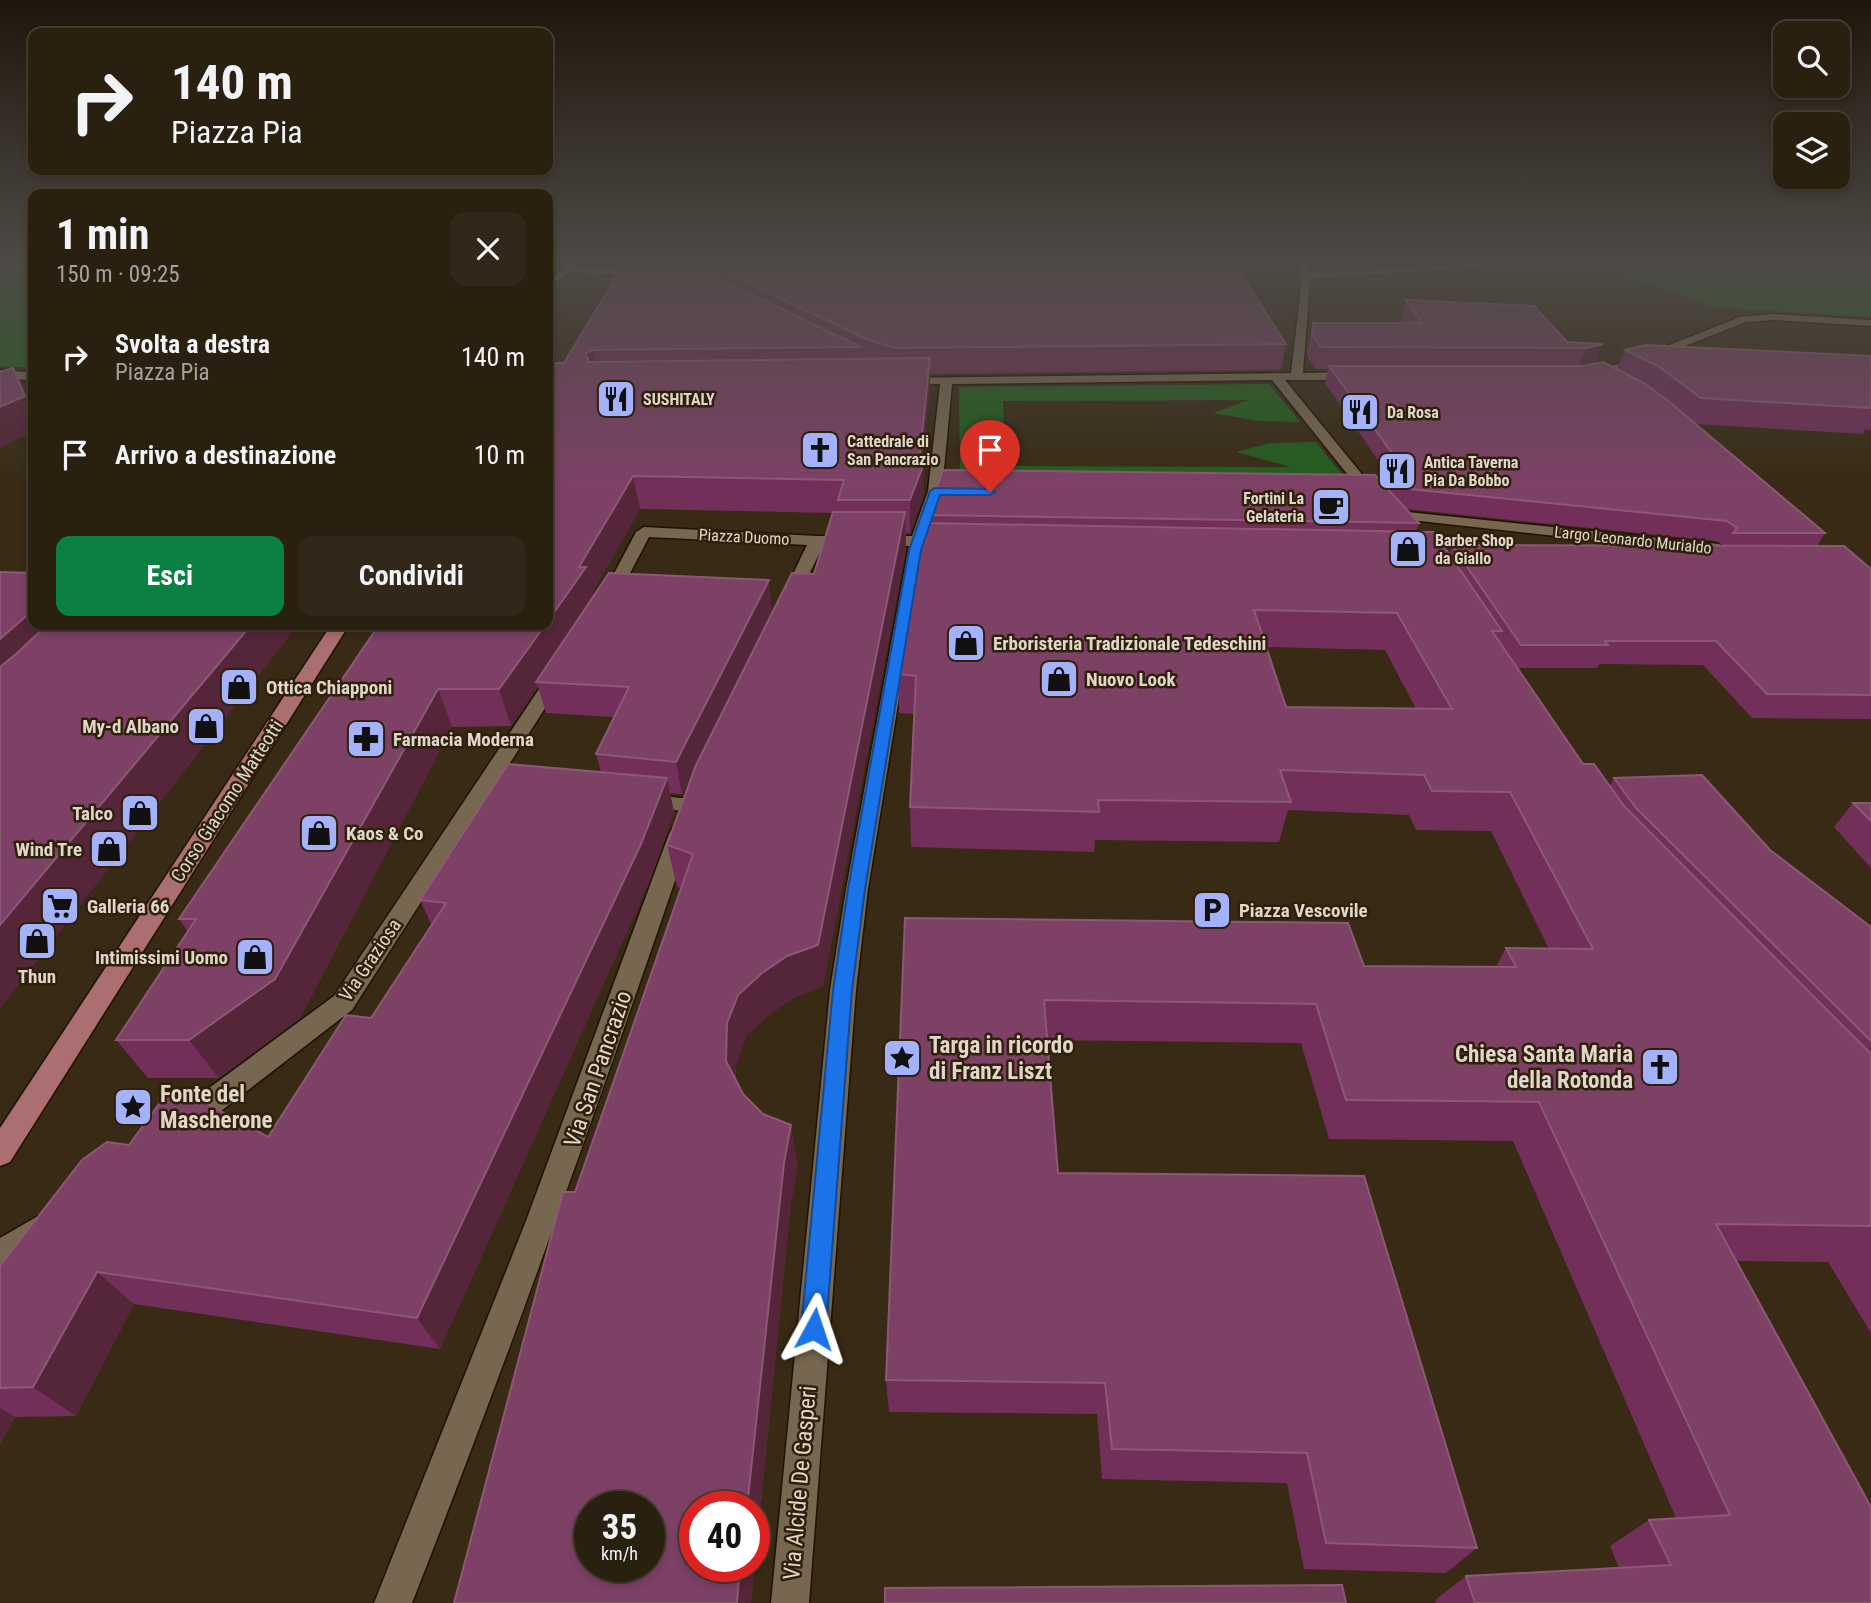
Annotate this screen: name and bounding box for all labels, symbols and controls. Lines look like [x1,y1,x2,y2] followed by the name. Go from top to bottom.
[1773,21,1850,189] map controls
[1773,21,1850,98] button: search
[171,54,293,111] text: 140 m
[56,56,147,147] icon: right
[1773,112,1850,189] button: layers
[171,113,303,151] text: Piazza Pia
[56,210,149,259] text: 1 min
[451,212,525,286] button: close
[56,261,180,288] text: 150 m · 09:25
[115,329,270,359] text: Svolta a destra
[56,338,94,376] icon: right
[461,342,525,372] text: 140 m
[115,359,210,386] text: Piazza Pia
[595,378,637,420] restaurant icon: SUSHITALY
[643,390,715,409] place label: SUSHITALY
[1339,391,1381,433] restaurant icon: Da Rosa
[1387,403,1439,422] place label: Da Rosa
[960,420,1020,492] pin
[799,429,841,471] church icon: Cattedrale di San Pancrazio
[971,431,1009,469] icon: arrive
[847,432,938,469] place label: Cattedrale di San Pancrazio
[56,436,94,474] icon: arrive
[115,440,336,470] text: Arrivo a destinazione
[474,440,525,470] text: 10 m
[1376,450,1418,492] restaurant icon: Antica Taverna Pia Da Bobbo
[1424,453,1519,490] place label: Antica Taverna Pia Da Bobbo
[1310,486,1352,528] cafe icon: Fortini La Gelateria
[1243,489,1304,526] place label: Fortini La Gelateria
[1553,522,1713,558] street label: Largo Leonardo Murialdo
[698,525,790,549] street label: Piazza Duomo
[1387,528,1429,570] shop icon: Barber Shop da Giallo
[1435,531,1514,568] place label: Barber Shop da Giallo
[56,536,284,616] button: Esci
[298,536,525,616] button: Condividi
[945,622,987,664] shop icon: Erboristeria Tradizionale Tedeschini
[993,632,1266,655] place label: Erboristeria Tradizionale Tedeschini
[1038,658,1080,700] shop icon: Nuovo Look
[218,666,260,708] shop icon: Ottica Chiapponi
[1086,668,1177,691] place label: Nuovo Look
[266,676,392,699] place label: Ottica Chiapponi
[185,705,227,747] shop icon: My-d Albano
[82,715,179,738] place label: My-d Albano
[166,716,288,886] street label: Corso Giacomo Matteotti
[345,718,387,760] pharmacy icon: Farmacia Moderna
[393,728,534,751] place label: Farmacia Moderna
[119,792,161,834] shop icon: Talco
[72,802,113,825] place label: Talco
[298,812,340,854] shop icon: Kaos & Co
[346,822,424,845] place label: Kaos & Co
[88,828,130,870] shop icon: Wind Tre
[15,838,82,861] place label: Wind Tre
[39,885,81,927] supermarket icon: Galleria 66
[1191,889,1233,931] parking icon: Piazza Vescovile
[87,895,169,918] place label: Galleria 66
[1239,899,1368,922] place label: Piazza Vescovile
[334,915,406,1005] street label: Via Graziosa
[16,920,58,962] shop icon: Thun
[234,936,276,978] shop icon: Intimissimi Uomo
[95,946,228,969] place label: Intimissimi Uomo
[18,965,56,988] place label: Thun
[559,987,637,1151] street label: Via San Pancrazio
[929,1032,1074,1085] place label: Targa in ricordo di Franz Liszt
[881,1037,923,1079] place icon: Targa in ricordo di Franz Liszt
[1455,1041,1633,1094] place label: Chiesa Santa Maria della Rotonda
[1639,1046,1681,1088] church icon: Chiesa Santa Maria della Rotonda
[160,1081,273,1134] place label: Fonte del Mascherone
[112,1086,154,1128] place icon: Fonte del Mascherone
[777,1292,851,1366] position arrow
[778,1385,822,1581] street label: Via Alcide De Gasperi
[679,1491,770,1582] speed limit sign: 40
[602,1507,637,1548] text: 35
[601,1543,638,1564] text: km/h

